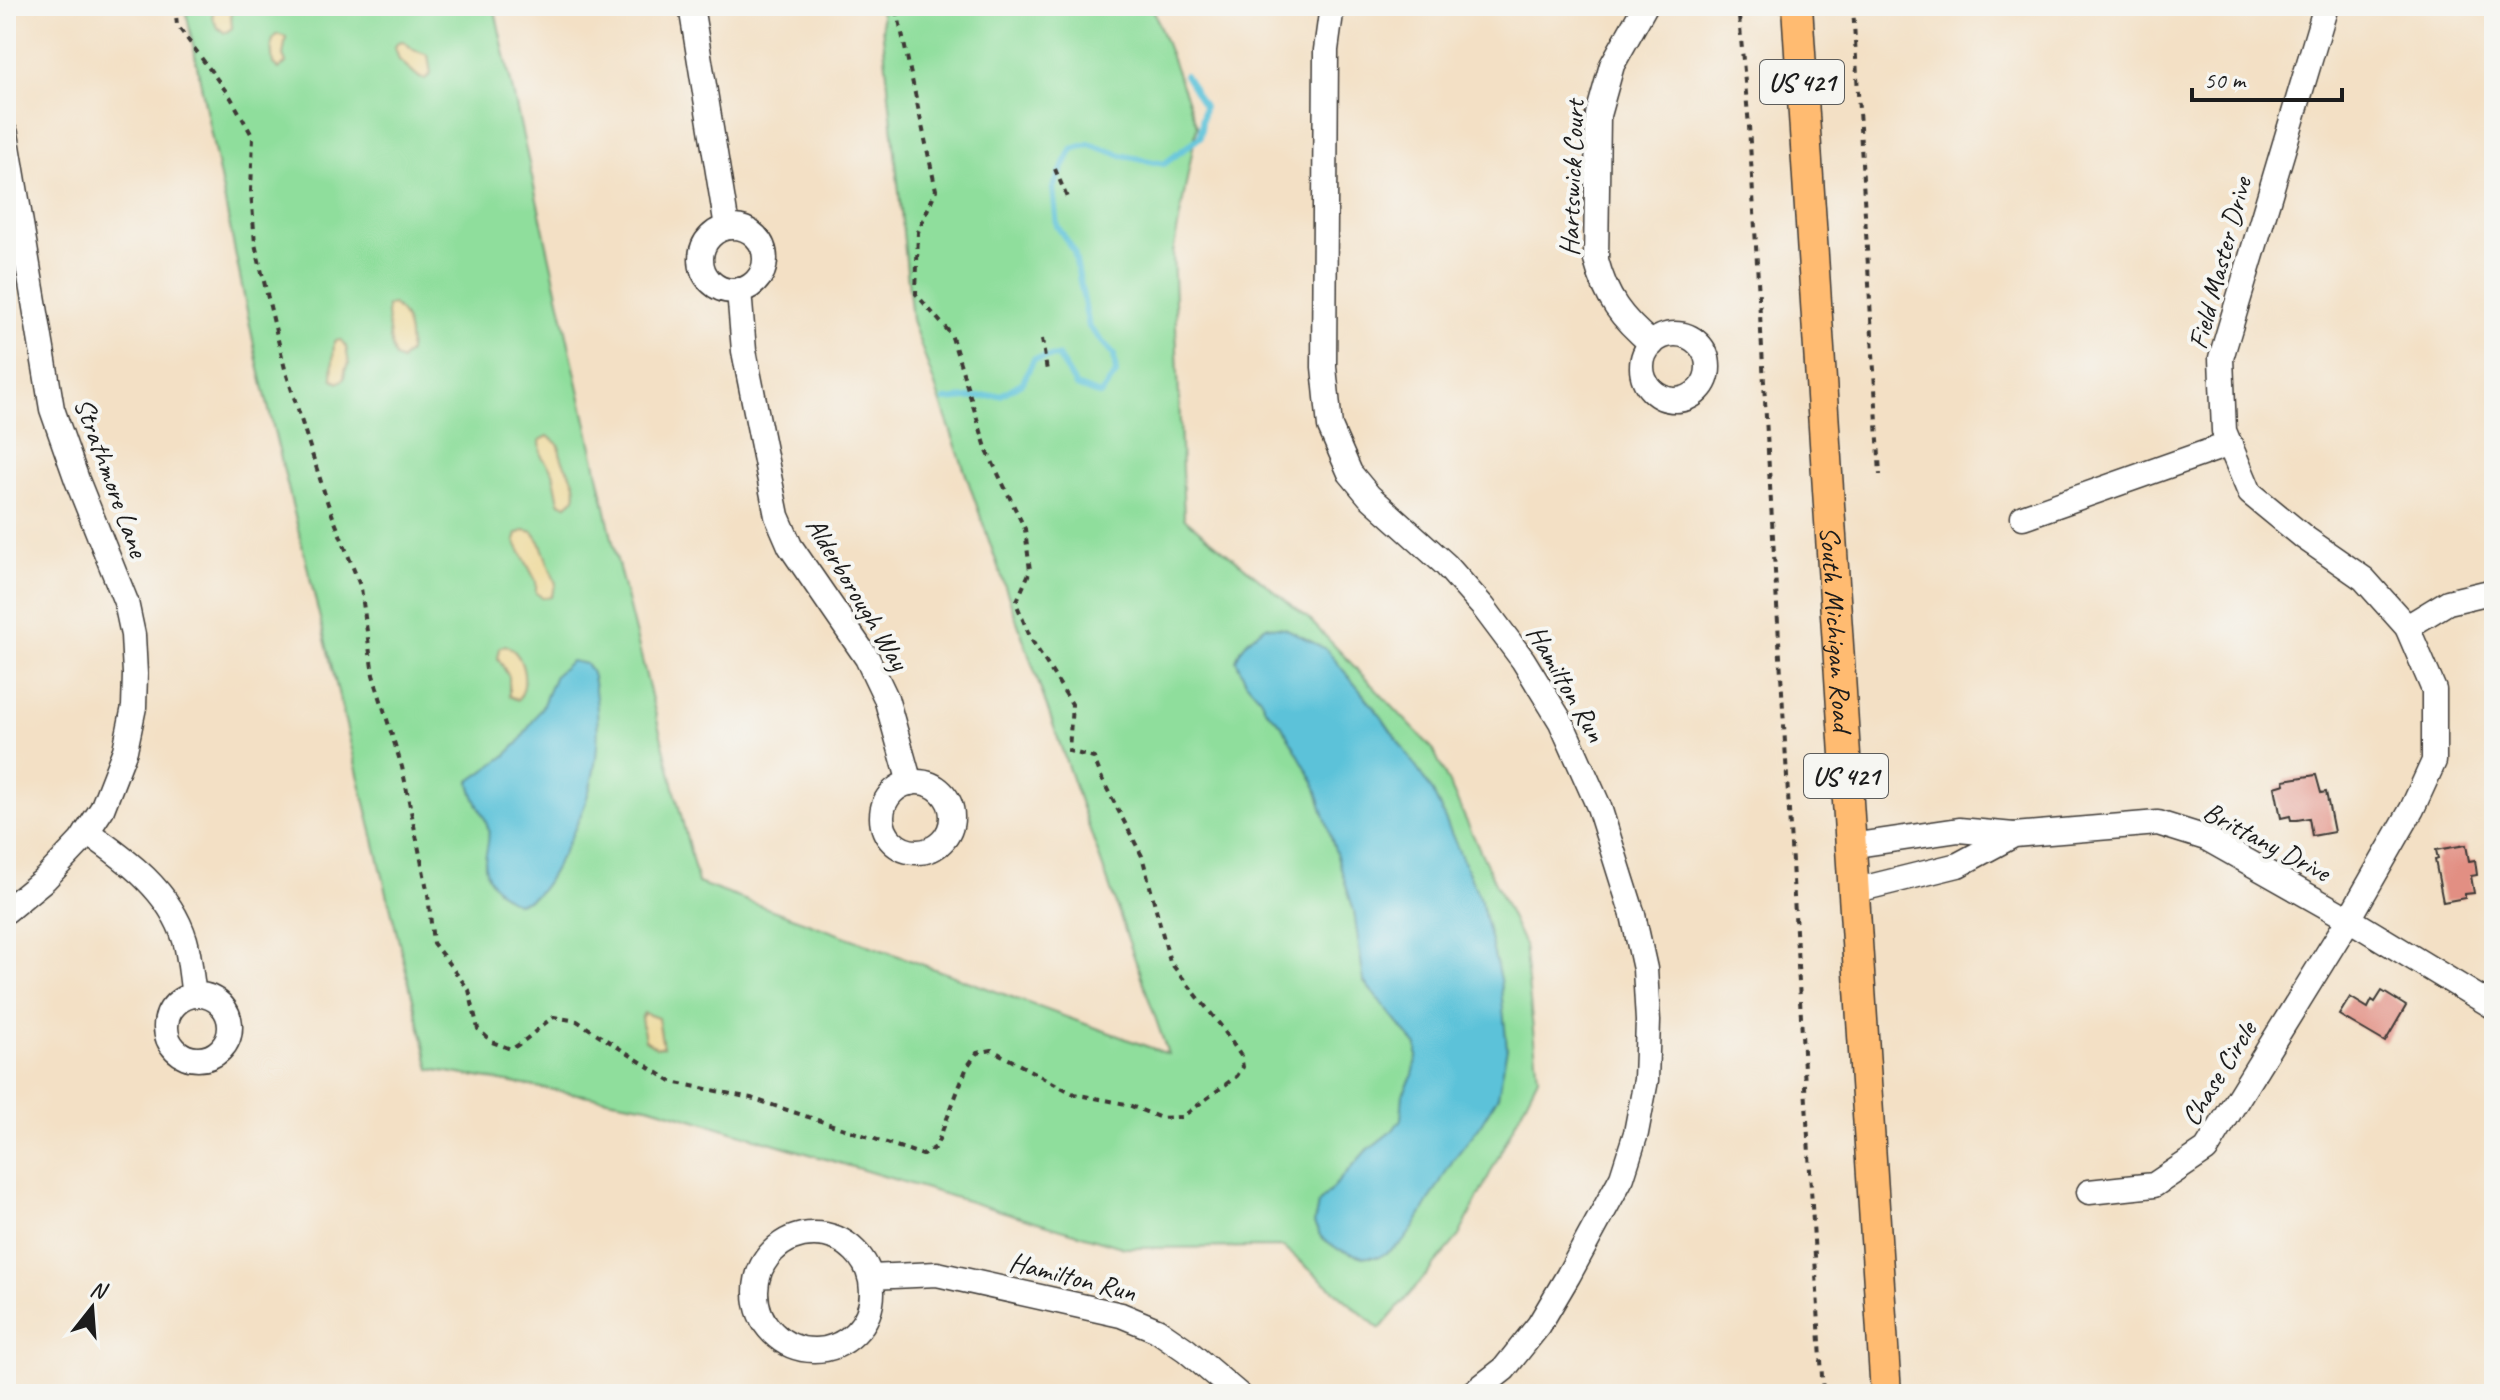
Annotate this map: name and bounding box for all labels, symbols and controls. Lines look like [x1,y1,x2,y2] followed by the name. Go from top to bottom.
[2192,52,2342,102] scale bar
[1760,60,1844,104] road number: US 421
[2204,65,2247,95] text: 50 m
[1551,97,1592,257] street label: Hartswick Court
[2180,172,2260,353] street label: Field Master Drive
[67,393,157,563] street label: Strathmore Lane
[798,511,918,678] street label: Alderborough Way
[1812,525,1861,736] street label: South Michigan Road
[1519,618,1614,748] street label: Hamilton Run
[1804,754,1888,798] road number: US 421
[2197,793,2338,890] street label: Brittany Drive
[2173,1013,2265,1132] street label: Chase Circle
[1006,1244,1140,1309] street label: Hamilton Run
[52,1268,132,1348] north arrow
[87,1274,111,1306] text: N

